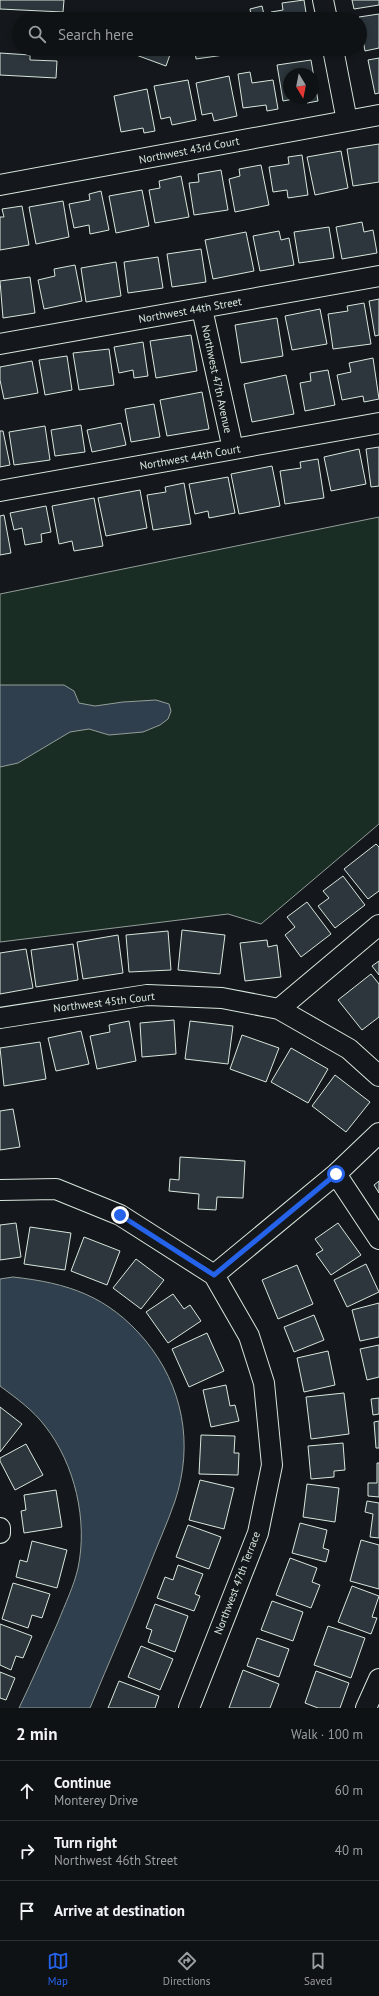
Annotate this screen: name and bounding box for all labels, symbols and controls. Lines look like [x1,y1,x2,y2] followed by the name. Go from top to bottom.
[12,12,367,56] search box
[26,23,48,45] icon: search
[58,25,134,44] text: Search here
[283,68,319,104] north arrow
[138,133,241,167] street label: Northwest 43rd Court
[137,294,243,326] street label: Northwest 44th Street
[199,324,235,435] street label: Northwest 47th Avenue
[138,441,242,473] street label: Northwest 44th Court
[52,989,156,1015] street label: Northwest 45th Court
[327,1165,345,1183] route start
[111,1206,129,1224] route end
[211,1529,263,1637] street label: Northwest 47th Terrace
[16,1723,57,1745] text: 2 min
[291,1726,363,1743] text: Walk · 100 m
[54,1773,111,1792] text: Continue
[16,1780,38,1802] icon: ahead
[335,1782,363,1799] text: 60 m
[54,1792,138,1809] text: Monterey Drive
[54,1833,117,1852] text: Turn right
[16,1840,38,1862] icon: right
[335,1842,363,1859] text: 40 m
[54,1852,178,1869] text: Northwest 46th Street
[16,1900,38,1922] icon: arrive
[54,1901,185,1920] text: Arrive at destination
[47,1950,69,1988] tab: Map
[163,1950,210,1988] tab: Directions
[304,1950,332,1988] tab: Saved

